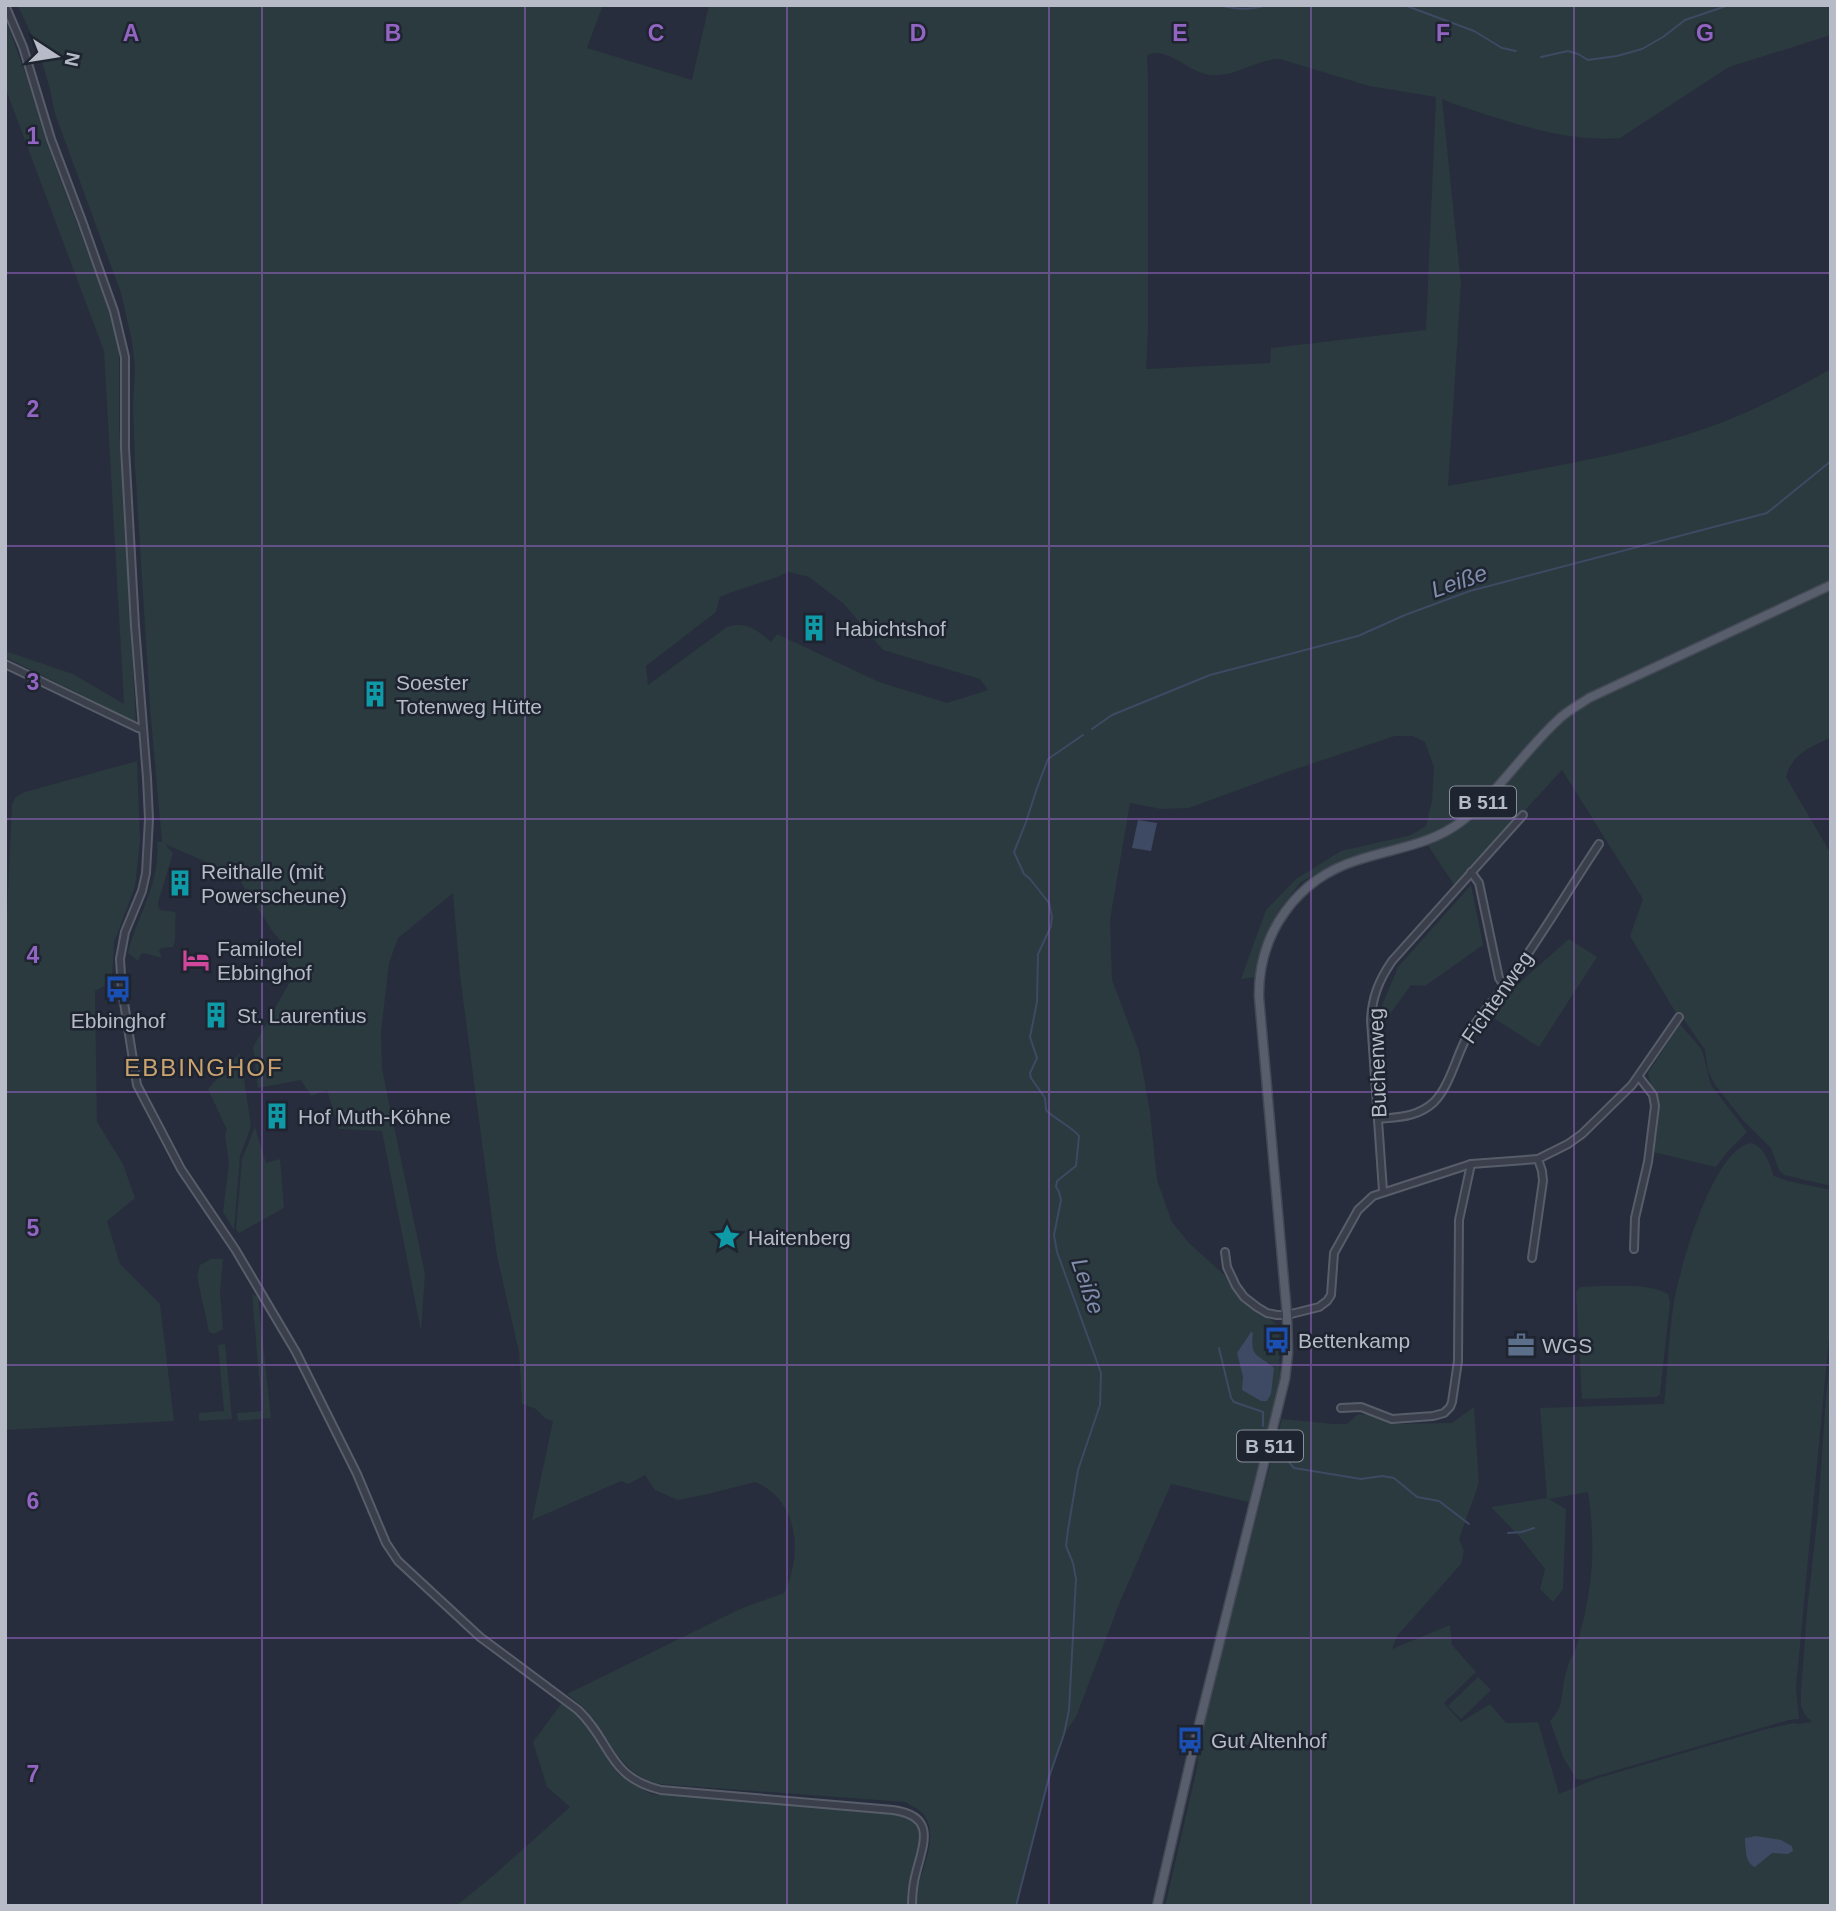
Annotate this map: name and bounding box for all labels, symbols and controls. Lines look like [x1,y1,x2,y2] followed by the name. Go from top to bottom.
[123,20,139,46] text: A
[385,20,401,46] text: B
[648,20,664,46] text: C
[910,20,926,46] text: D
[1172,20,1188,46] text: E
[1436,20,1450,46] text: F
[1696,20,1714,46] text: G
[21,21,91,91] north arrow
[60,51,84,68] text: N
[27,123,40,149] text: 1
[27,396,39,422] text: 2
[1428,559,1490,603] water label: Leiße
[799,613,829,643] building icon: Habichtshof
[835,617,946,640] place label: Habichtshof
[27,669,39,695] text: 3
[396,671,542,718] place label: Soester Totenweg Hütte
[360,679,390,709] building icon: Soester Totenweg Hütte
[1450,786,1516,818] road number: B 511
[201,860,347,907] place label: Reithalle (mit Powerscheune)
[165,868,195,898] building icon: Reithalle (mit Powerscheune)
[217,937,312,984] place label: Familotel Ebbinghof
[27,942,40,968] text: 4
[181,945,211,975] hotel icon: Familotel Ebbinghof
[1457,946,1537,1048] street label: Fichtenweg
[103,974,133,1004] bus stop icon: Ebbinghof
[201,1000,231,1030] building icon: St. Laurentius
[237,1004,367,1027] place label: St. Laurentius
[1364,1008,1390,1118] street label: Buchenweg
[71,1009,165,1032] place label: Ebbinghof
[124,1054,284,1081] district label: EBBINGHOF
[262,1101,292,1131] building icon: Hof Muth-Köhne
[298,1105,451,1128] place label: Hof Muth-Köhne
[27,1215,40,1241] text: 5
[712,1222,742,1252] place icon: Haitenberg
[748,1226,851,1249] place label: Haitenberg
[1066,1255,1110,1317] water label: Leiße
[1262,1325,1292,1355] bus stop icon: Bettenkamp
[1298,1329,1410,1352] place label: Bettenkamp
[1506,1330,1536,1360] office icon: WGS
[1542,1334,1592,1357] place label: WGS
[1237,1430,1303,1462] road number: B 511
[27,1488,39,1514] text: 6
[1175,1725,1205,1755] bus stop icon: Gut Altenhof
[1211,1729,1327,1752] place label: Gut Altenhof
[27,1761,39,1787] text: 7

